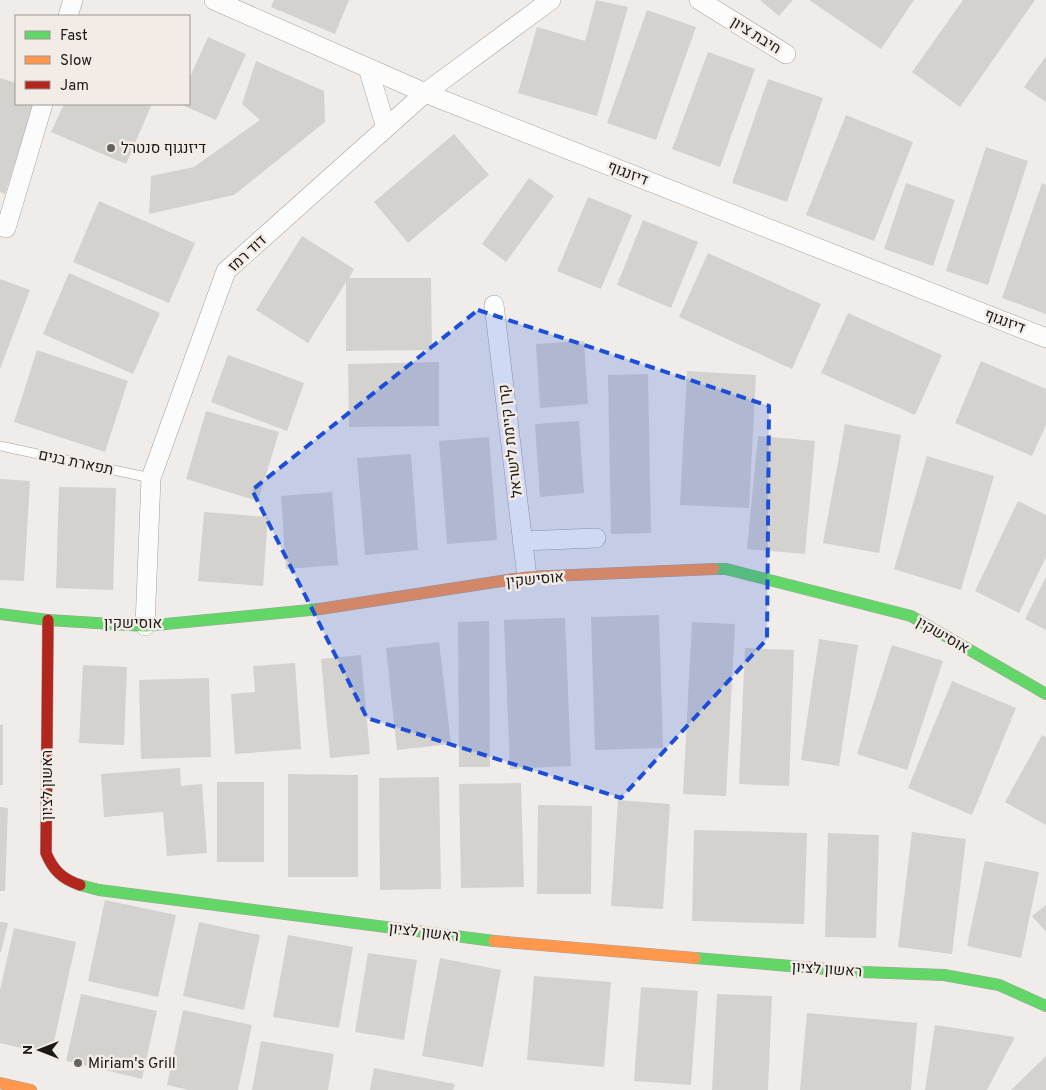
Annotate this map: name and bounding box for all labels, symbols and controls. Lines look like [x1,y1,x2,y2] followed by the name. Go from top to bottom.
[726,13,784,59] street label: חיבת ציון
[15,15,190,105] legend
[60,27,88,46] text: Fast
[60,52,92,71] text: Slow
[60,77,89,96] text: Jam
[121,140,206,159] place label: דיזנגוף סנטרל
[105,142,117,154] marker: דיזנגוף סנטרל
[604,158,651,191] street label: דיזנגוף
[225,231,271,277] street label: דוד רמז
[981,306,1028,339] street label: דיזנגוף
[495,383,528,499] street label: קרן קיימת לישראל
[37,446,115,481] street label: תפארת בנים
[505,568,565,592] street label: אוסישקין
[912,614,972,659] street label: אוסישקין
[104,615,162,634] street label: אוסישקין
[39,750,58,820] street label: ראשון לציון
[388,920,460,947] street label: ראשון לציון
[791,959,863,982] street label: ראשון לציון
[15,1025,65,1075] north arrow
[20,1045,37,1055] text: N
[88,1055,176,1074] place label: Miriam's Grill
[72,1057,84,1069] marker: Miriam's Grill

